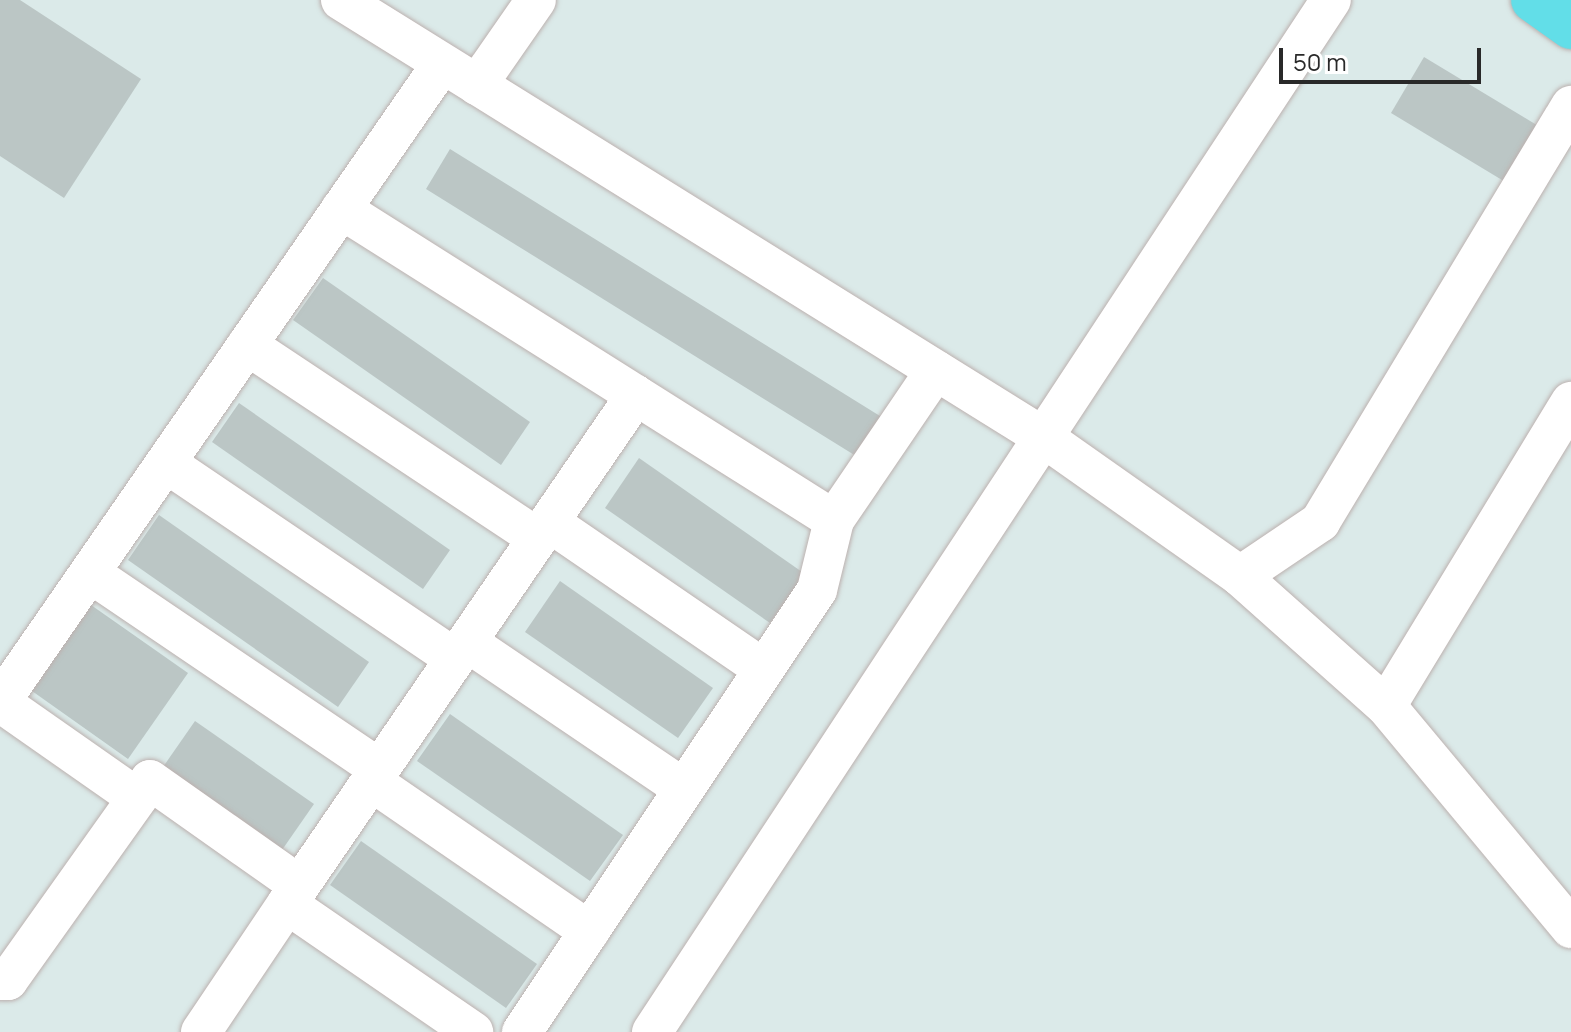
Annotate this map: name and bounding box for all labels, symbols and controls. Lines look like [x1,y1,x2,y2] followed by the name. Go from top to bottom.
[1283,32,1485,82] scale bar
[1293,45,1347,78] text: 50 m

